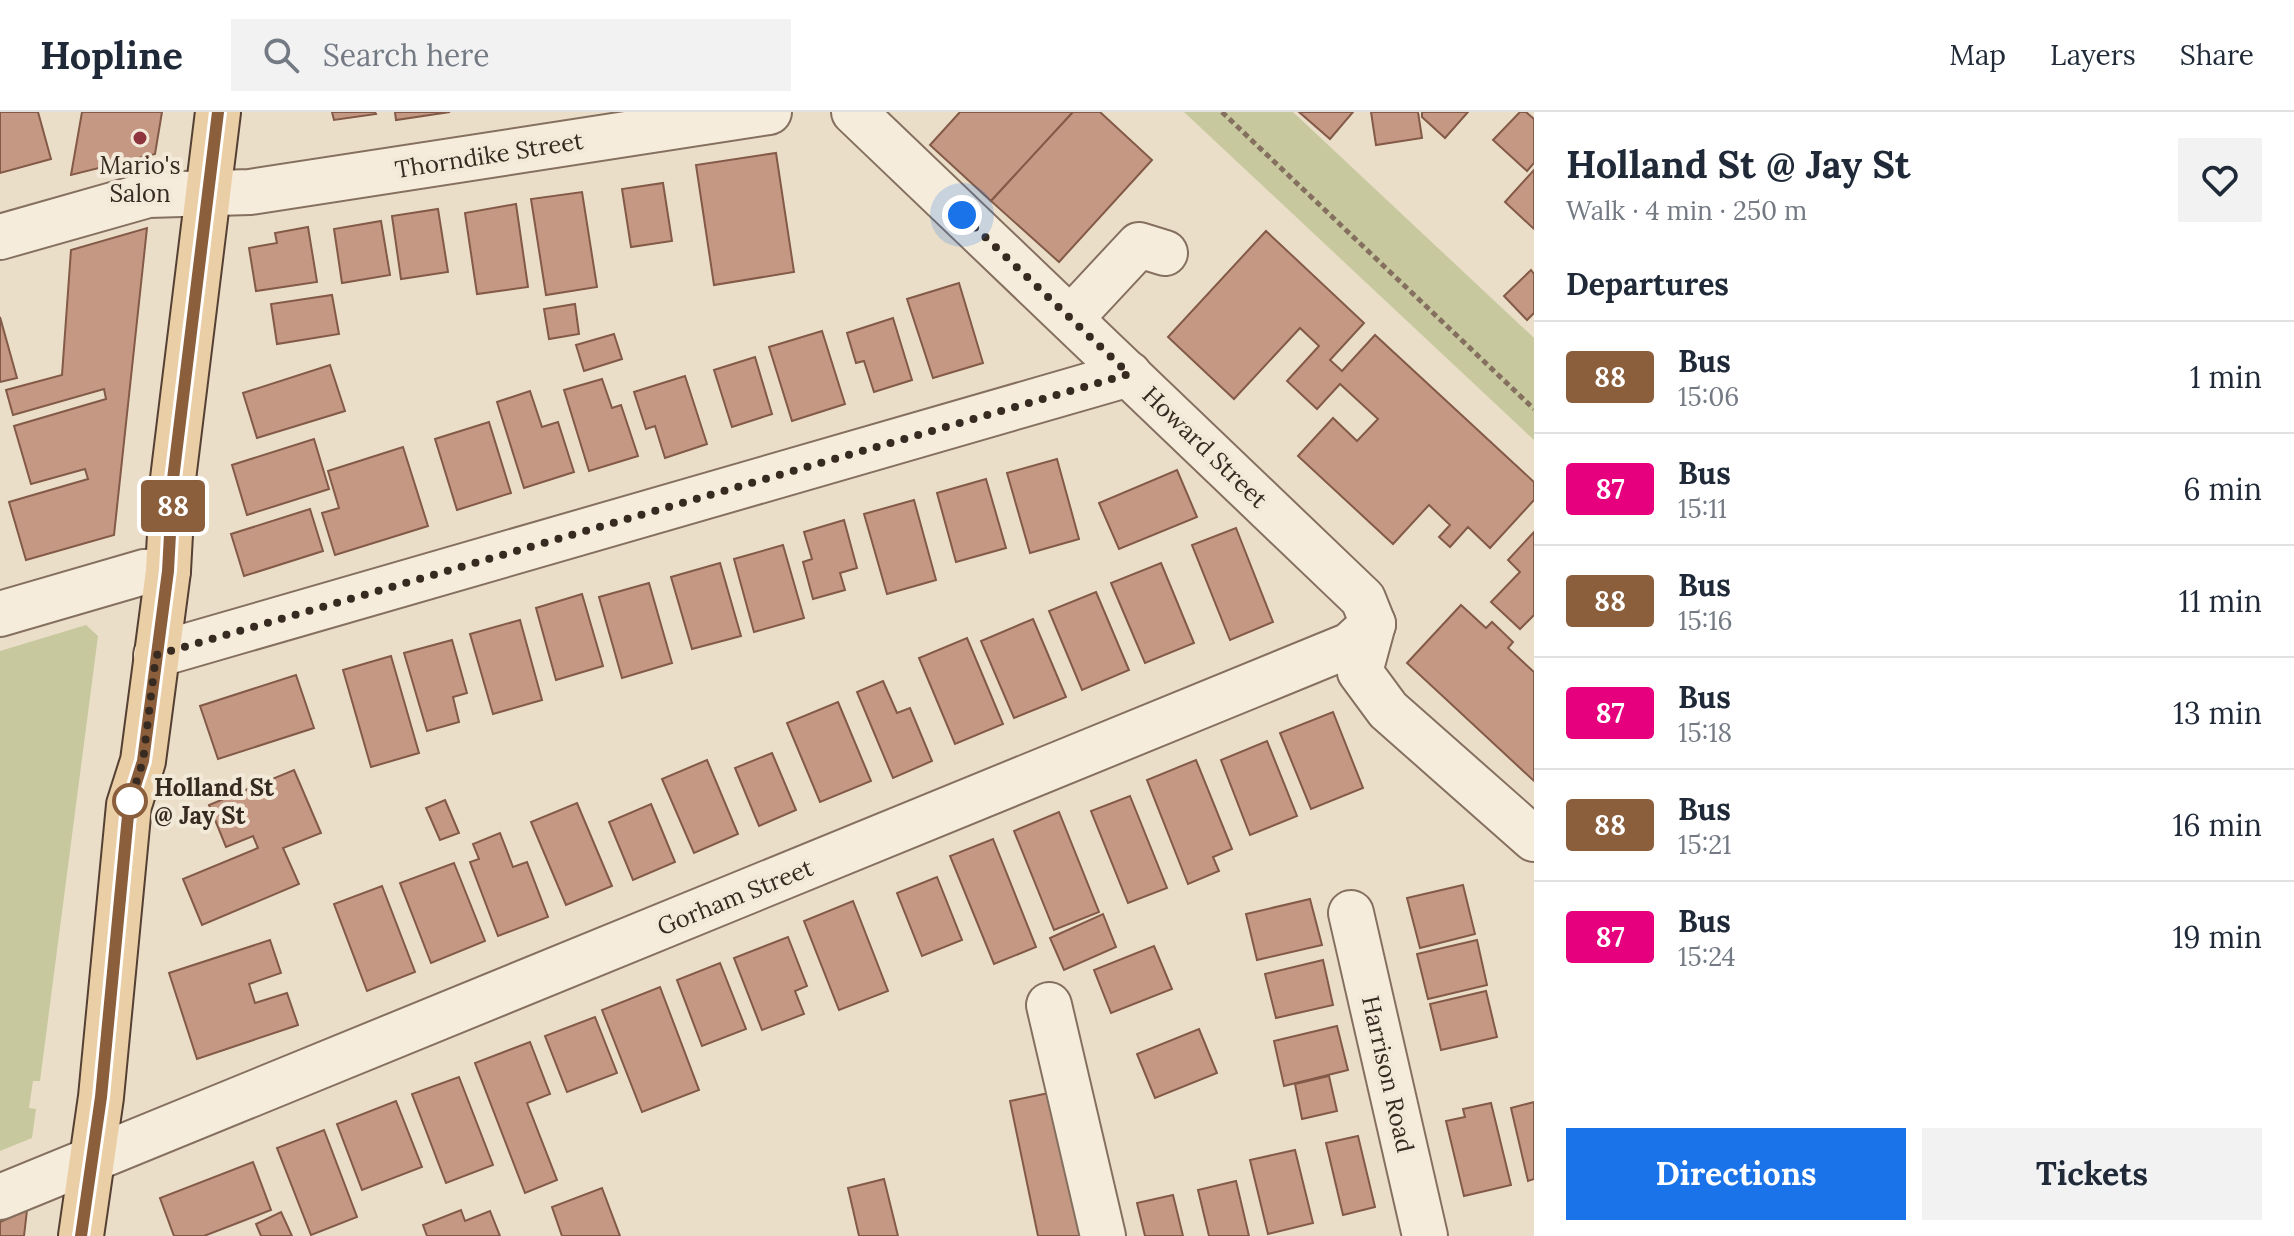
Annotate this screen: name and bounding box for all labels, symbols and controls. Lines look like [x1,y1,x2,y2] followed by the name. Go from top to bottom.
[231,19,791,91] search box
[40,31,183,79] text: Hopline
[259,33,303,77] icon: search
[323,36,489,74] text: Search here
[1949,37,2006,73] text: Map
[2050,37,2136,73] text: Layers
[2180,37,2254,73] text: Share
[393,125,586,185] street label: Thorndike Street
[131,129,149,147] marker: Mario's Salon
[2178,138,2262,222] button: heart
[1566,140,1910,188] text: Holland St @ Jay St
[99,150,181,209] place label: Mario's Salon
[1566,194,1807,227] text: Walk · 4 min · 250 m
[942,195,982,235] your location
[1566,265,1729,303] text: Departures
[1678,342,1731,380] text: Bus
[2190,358,2262,396] text: 1 min
[1594,359,1626,395] text: 88
[1136,379,1275,515] street label: Howard Street
[1678,380,1739,413] text: 15:06
[1678,454,1731,492] text: Bus
[2183,470,2262,508] text: 6 min
[1595,471,1625,507] text: 87
[137,480,209,532] line badge: 88
[157,488,189,524] text: 88
[1678,492,1727,525] text: 15:11
[1678,566,1731,604] text: Bus
[2179,582,2262,620] text: 11 min
[1594,583,1626,619] text: 88
[1678,604,1733,637] text: 15:16
[1678,678,1731,716] text: Bus
[2173,694,2262,732] text: 13 min
[1595,695,1625,731] text: 87
[1678,716,1732,749] text: 15:18
[154,772,275,831] place label: Holland St @ Jay St
[113,784,147,818] marker: Holland St @ Jay St
[1678,790,1731,828] text: Bus
[2172,806,2262,844] text: 16 min
[1594,807,1626,843] text: 88
[1678,828,1732,861] text: 15:21
[653,851,818,942] street label: Gorham Street
[1678,902,1731,940] text: Bus
[2172,918,2262,956] text: 19 min
[1595,919,1625,955] text: 87
[1678,940,1736,973] text: 15:24
[1355,992,1421,1156] street label: Harrison Road
[1566,1128,1906,1220] button: Directions
[1922,1128,2262,1220] button: Tickets

